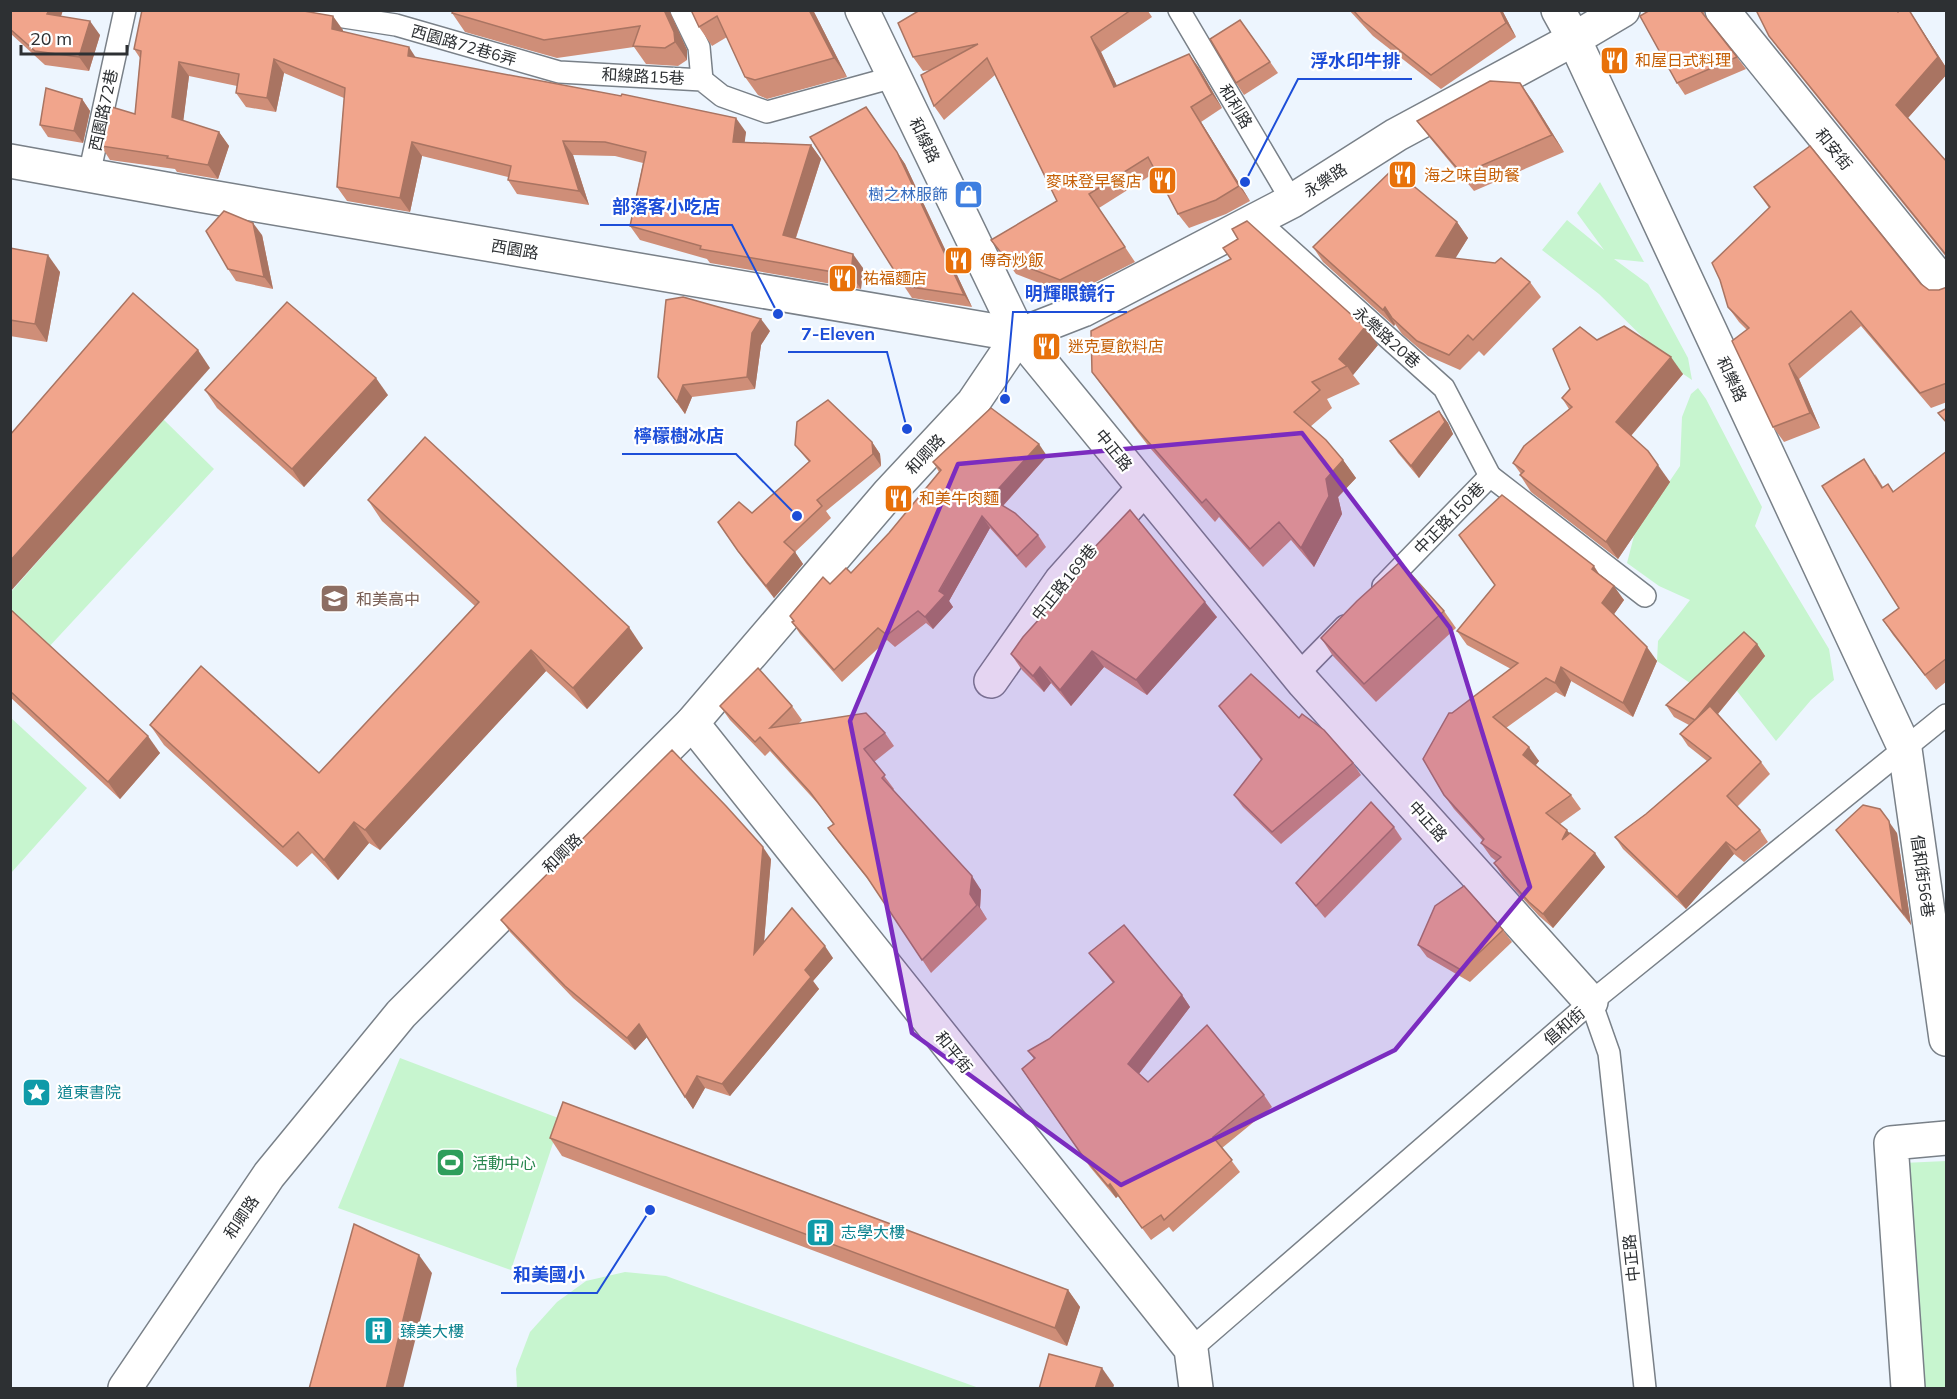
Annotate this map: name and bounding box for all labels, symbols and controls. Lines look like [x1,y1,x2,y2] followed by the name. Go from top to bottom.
[21,18,128,56] scale bar
[409,20,519,70] street label: 西園路72巷6弄
[30,27,72,50] text: 20 m
[1298,43,1412,79] callout: 浮水印牛排
[1598,44,1630,76] restaurant icon: 和屋日式料理
[1310,49,1400,72] text: 浮水印牛排
[1635,50,1731,70] place label: 和屋日式料理
[601,64,685,88] street label: 和線路15巷
[85,67,121,153] street label: 西園路72巷
[1215,80,1257,132] street label: 和利路
[905,114,945,166] street label: 和線路
[1811,124,1857,174] street label: 和安街
[1299,159,1351,201] street label: 永樂路
[1387,159,1419,191] restaurant icon: 海之味自助餐
[1147,165,1179,197] restaurant icon: 麥味登早餐店
[1424,165,1520,185] place label: 海之味自助餐
[1046,171,1142,191] place label: 麥味登早餐店
[953,178,985,210] shop icon: 樹之林服飾
[868,184,948,204] place label: 樹之林服飾
[600,189,732,225] callout: 部落客小吃店
[612,195,720,218] text: 部落客小吃店
[490,235,540,263] street label: 西園路
[943,244,975,276] restaurant icon: 傳奇炒飯
[980,250,1044,270] place label: 傳奇炒飯
[826,262,858,294] restaurant icon: 祐福麵店
[863,268,927,288] place label: 祐福麵店
[1013,276,1127,312] callout: 明輝眼鏡行
[1025,282,1115,305] text: 明輝眼鏡行
[1349,302,1425,372] street label: 永樂路20巷
[788,316,887,352] callout: 7-Eleven
[801,322,875,345] text: 7-Eleven
[1031,330,1063,362] restaurant icon: 迷克夏飲料店
[1068,336,1164,356] place label: 迷克夏飲料店
[1713,353,1751,405] street label: 和樂路
[622,418,736,454] callout: 檸檬樹冰店
[634,424,724,447] text: 檸檬樹冰店
[1091,425,1137,475] street label: 中正路
[901,430,949,478] street label: 和卿路
[1410,478,1488,558] street label: 中正路150巷
[882,482,914,514] restaurant icon: 和美牛肉麵
[919,488,999,508] place label: 和美牛肉麵
[1027,540,1101,624] street label: 中正路169巷
[319,583,351,615] school or university icon: 和美高中
[356,589,420,609] place label: 和美高中
[1405,796,1451,846] street label: 中正路
[538,829,586,877] street label: 和卿路
[1907,833,1939,919] street label: 倡和街56巷
[1539,1003,1589,1049] street label: 倡和街
[931,1027,977,1077] street label: 和平街
[20,1076,52,1108] place icon: 道東書院
[57,1082,121,1102] place label: 道東書院
[435,1147,467,1179] sports icon: 活動中心
[472,1153,536,1173] place label: 活動中心
[219,1192,263,1242] street label: 和卿路
[804,1216,836,1248] building icon: 志學大樓
[841,1222,905,1242] place label: 志學大樓
[1619,1233,1643,1283] street label: 中正路
[501,1257,597,1293] callout: 和美國小
[513,1263,585,1286] text: 和美國小
[363,1315,395,1347] building icon: 臻美大樓
[400,1321,464,1341] place label: 臻美大樓

